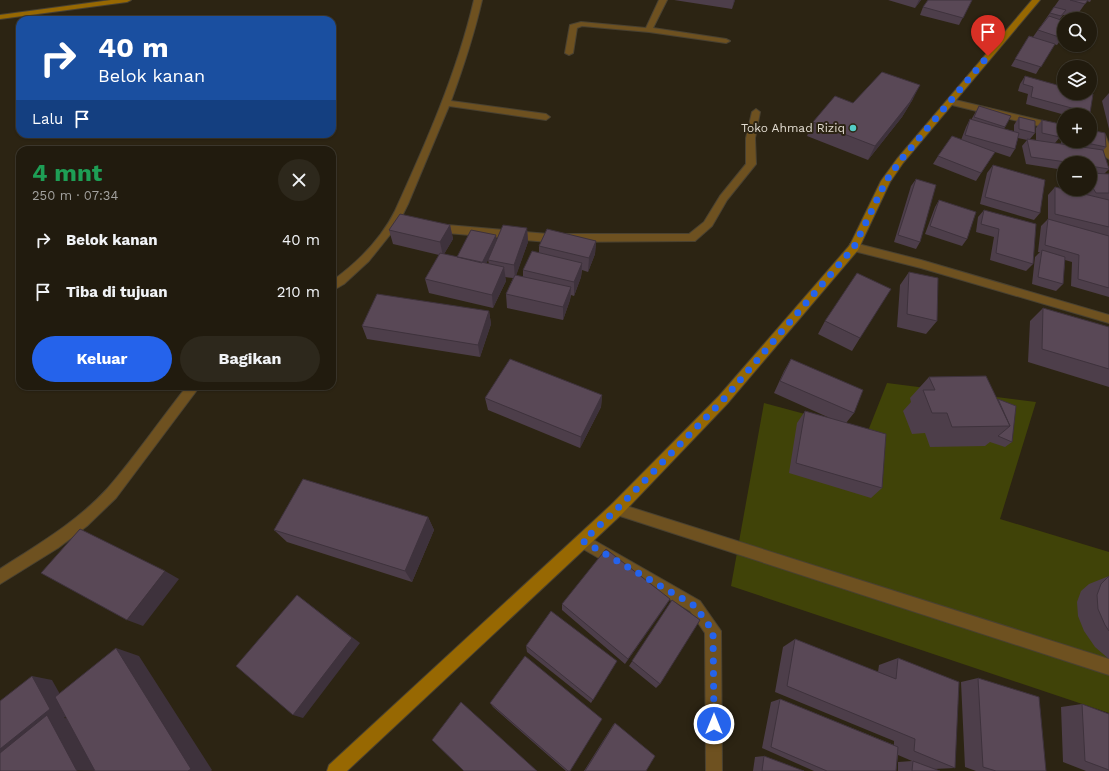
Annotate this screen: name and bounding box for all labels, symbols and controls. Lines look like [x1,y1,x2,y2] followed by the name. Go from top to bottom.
[1057,12,1097,196] map controls
[1057,12,1097,52] button: search
[971,15,1005,56] pin
[977,21,999,43] icon: arrive
[98,31,168,64] text: 40 m
[32,32,84,84] icon: right
[1057,60,1097,100] button: layers
[98,65,205,86] text: Belok kanan
[71,108,93,130] icon: arrive
[1057,108,1097,148] button: +
[32,110,63,128] text: Lalu
[741,121,845,135] place label: Toko Ahmad Riziq
[848,123,858,133] marker: Toko Ahmad Riziq
[1057,156,1097,196] button: −
[32,159,102,187] text: 4 mnt
[278,159,320,201] button: close
[32,188,118,203] text: 250 m · 07:34
[32,229,54,251] icon: right
[66,231,157,249] text: Belok kanan
[282,231,320,249] text: 40 m
[32,281,54,303] icon: arrive
[66,283,168,301] text: Tiba di tujuan
[277,283,320,301] text: 210 m
[32,336,172,382] button: Keluar
[180,336,320,382] button: Bagikan
[693,703,735,745] position arrow

